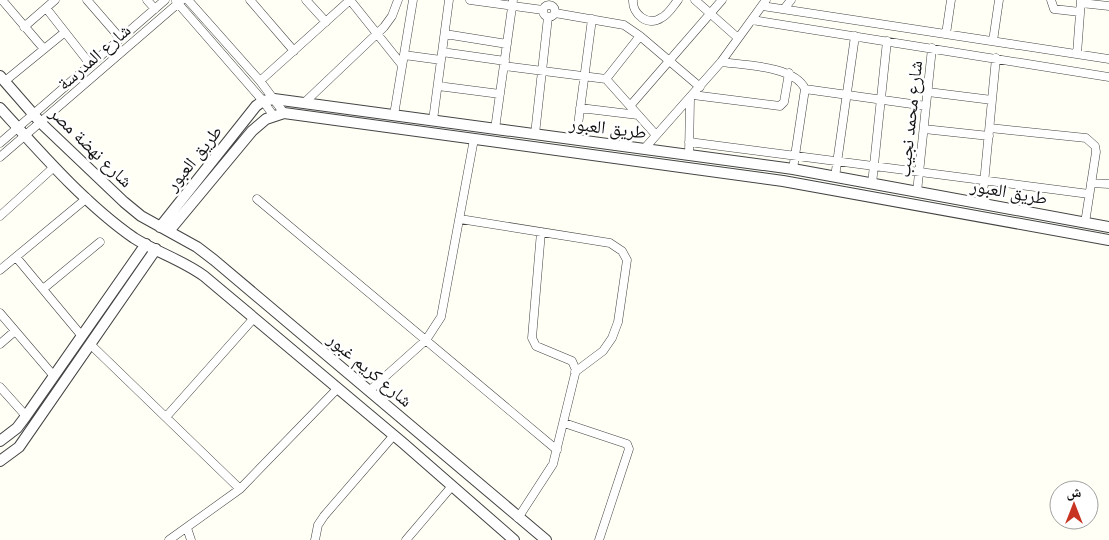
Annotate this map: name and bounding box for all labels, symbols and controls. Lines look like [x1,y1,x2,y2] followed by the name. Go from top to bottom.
[53,19,135,95] street label: شارع المدرسة
[893,59,927,179] street label: شارع محمد نجيب
[44,101,137,192] street label: شارع نهضة مصر
[567,112,648,144] street label: طريق العبور
[160,121,227,196] street label: طريق العبور
[968,174,1049,210] street label: طريق العبور
[322,328,417,412] street label: شارع كريم غبور
[1049,480,1099,530] north arrow
[1067,484,1082,501] text: ش

